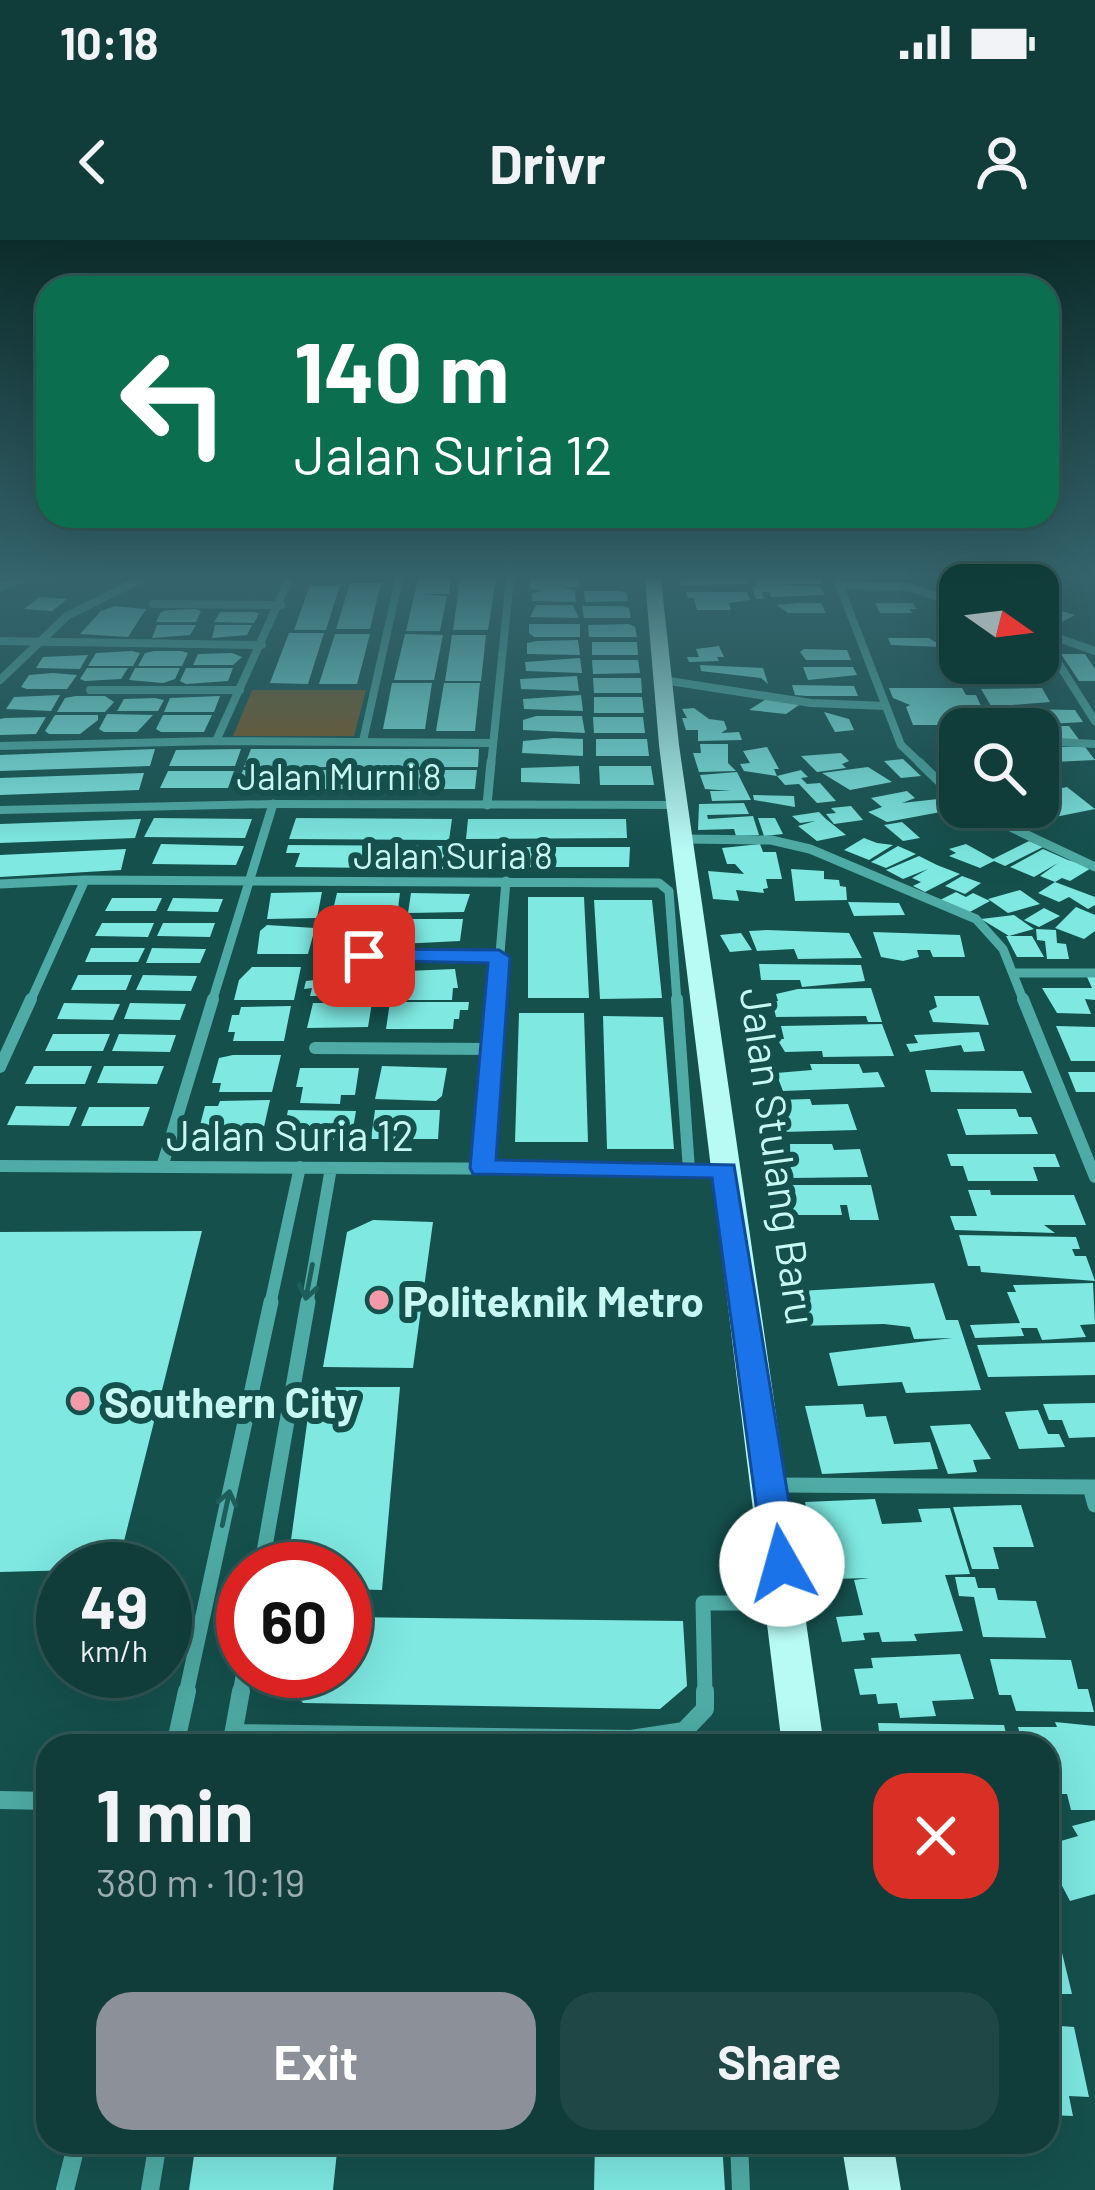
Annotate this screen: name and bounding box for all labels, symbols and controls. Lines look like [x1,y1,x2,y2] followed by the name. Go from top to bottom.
[60,15,158,69] text: 10:18
[60,129,126,195] icon: back
[969,129,1035,195] icon: person
[489,130,606,195] text: Drivr
[294,319,509,420] text: 140 m
[96,324,252,480] icon: left
[294,421,613,486] text: Jalan Suria 12
[939,564,1059,684] north arrow
[939,564,1059,828] map controls
[939,708,1059,828] button: search
[236,754,442,797] street label: Jalan Murni 8
[353,833,553,876] street label: Jalan Suria 8
[313,905,415,1007] pin
[331,923,397,989] icon: arrive
[731,984,828,1328] street label: Jalan Stulang Baru
[166,1109,414,1159] street label: Jalan Suria 12
[297,1262,319,1301] one-way arrow
[403,1275,704,1325] place label: Politeknik Metro
[366,1287,392,1313] marker: Politeknik Metro
[104,1376,358,1427] place label: Southern City
[67,1388,93,1414] marker: Southern City
[216,1490,239,1528] one-way arrow
[719,1501,845,1627] position arrow
[216,1542,372,1698] speed limit sign: 60
[80,1569,148,1641] text: 49
[80,1632,148,1668] text: km/h
[96,1770,254,1856] text: 1 min
[873,1773,999,1899] button: close
[96,1858,305,1905] text: 380 m · 10:19
[96,1992,536,2130] button: Exit
[560,1992,999,2130] button: Share

